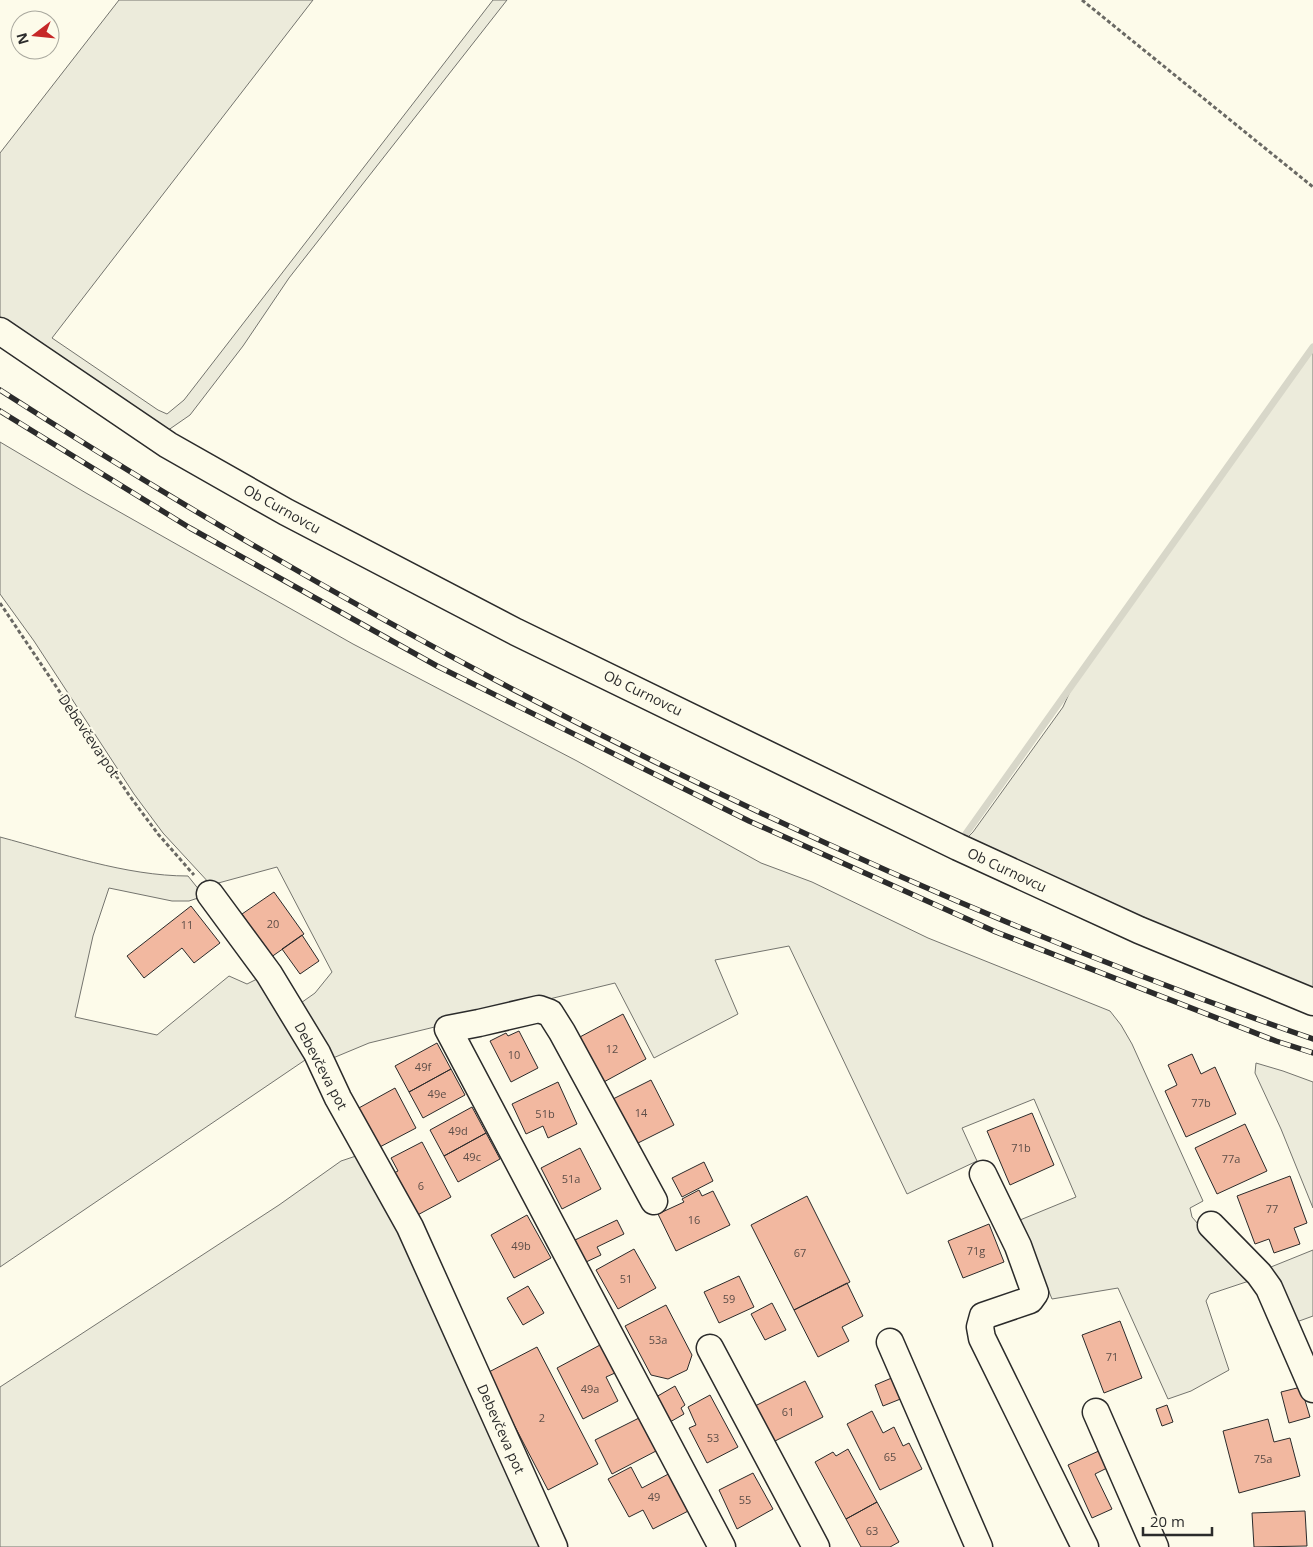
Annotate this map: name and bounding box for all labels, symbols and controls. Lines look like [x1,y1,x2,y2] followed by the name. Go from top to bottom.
[10,10,60,60] north arrow
[11,31,33,47] text: N
[240,480,324,538] street label: Ob Curnovcu
[601,665,686,720] street label: Ob Curnovcu
[55,690,124,781] street label: Debevčeva pot
[964,843,1050,896] street label: Ob Curnovcu
[267,916,279,931] house number: 20
[181,917,193,932] house number: 11
[290,1019,352,1113] street label: Debevčeva pot
[606,1041,618,1056] house number: 12
[508,1047,520,1062] house number: 10
[415,1059,432,1074] house number: 49f
[428,1086,446,1101] house number: 49e
[1191,1095,1211,1110] house number: 77b
[635,1105,648,1120] house number: 14
[535,1106,555,1121] house number: 51b
[448,1123,468,1138] house number: 49d
[1011,1140,1031,1155] house number: 71b
[463,1149,481,1164] house number: 49c
[1222,1151,1240,1166] house number: 77a
[562,1171,580,1186] house number: 51a
[418,1178,424,1193] house number: 6
[1266,1201,1278,1216] house number: 77
[688,1212,700,1227] house number: 16
[511,1238,531,1253] house number: 49b
[967,1243,985,1258] house number: 71g
[794,1245,806,1260] house number: 67
[620,1271,632,1286] house number: 51
[723,1291,735,1306] house number: 59
[649,1332,667,1347] house number: 53a
[1106,1349,1118,1364] house number: 71
[473,1381,530,1477] street label: Debevčeva pot
[581,1381,599,1396] house number: 49a
[782,1404,794,1419] house number: 61
[539,1410,545,1425] house number: 2
[707,1430,719,1445] house number: 53
[884,1449,896,1464] house number: 65
[1254,1451,1272,1466] house number: 75a
[648,1489,660,1504] house number: 49
[739,1492,751,1507] house number: 55
[1143,1504,1212,1536] scale bar
[1150,1511,1185,1531] text: 20 m
[866,1523,878,1538] house number: 63

